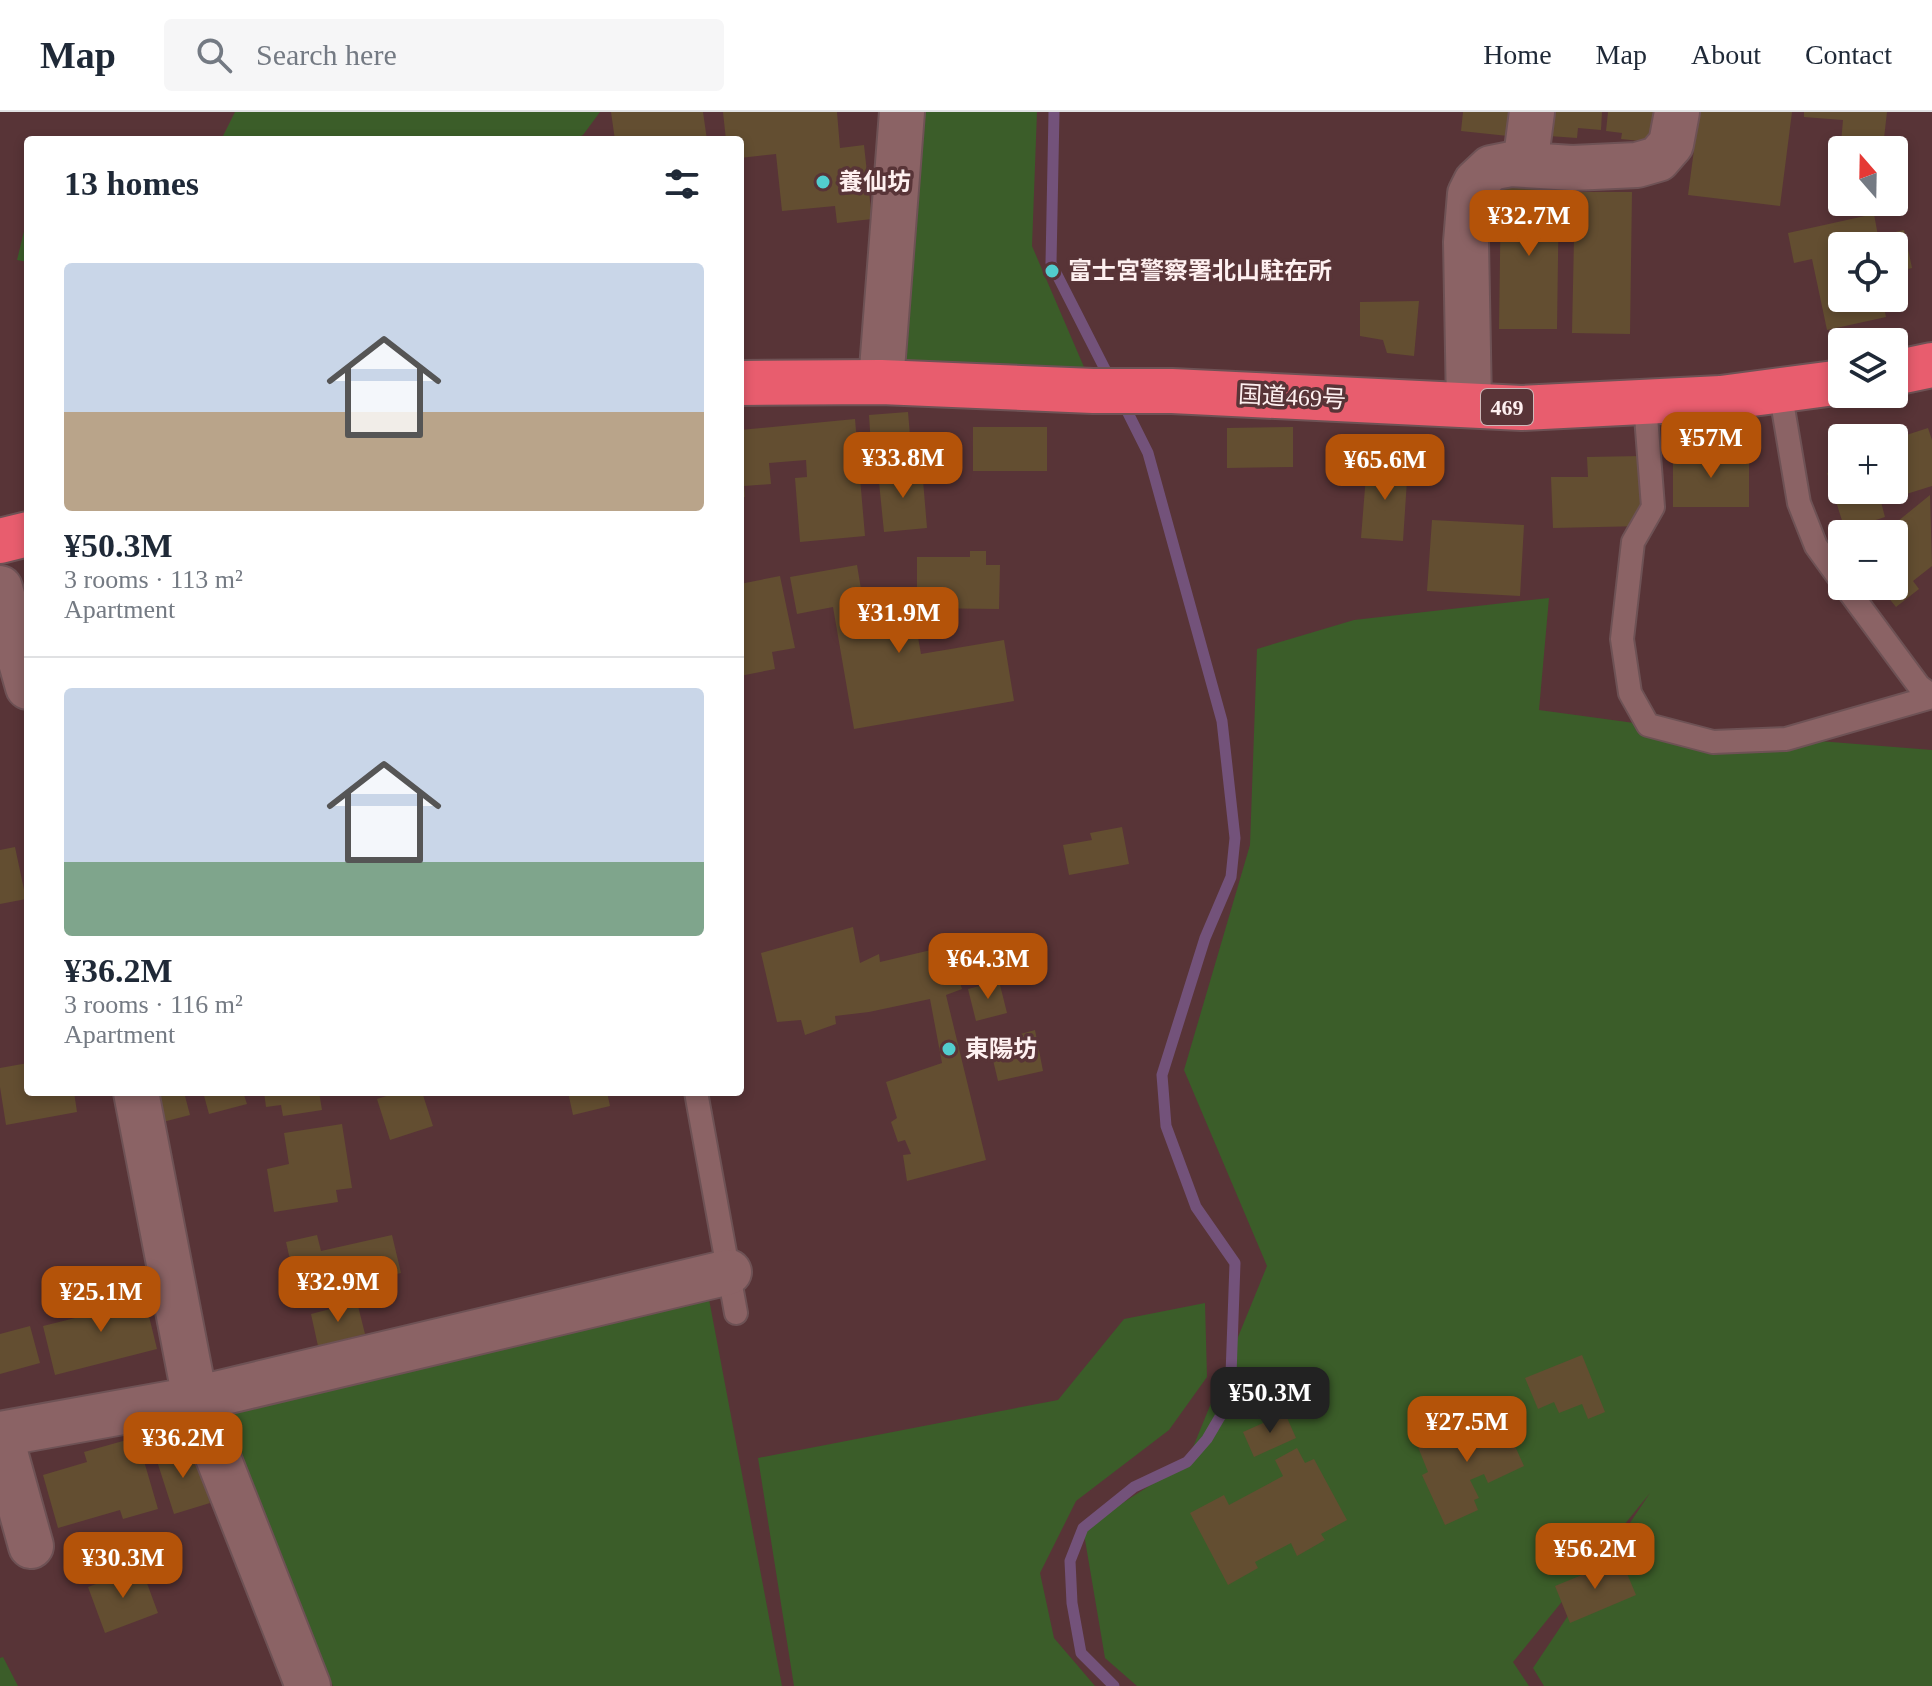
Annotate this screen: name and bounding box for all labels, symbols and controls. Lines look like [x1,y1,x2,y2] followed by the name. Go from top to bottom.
[164,19,724,91] search box
[192,33,236,77] icon: search
[40,34,116,76] text: Map
[256,38,397,71] text: Search here
[1483,39,1552,70] text: Home
[1596,39,1647,70] text: Map
[1691,39,1761,70] text: About
[1805,39,1892,70] text: Contact
[1828,136,1908,216] north arrow
[1828,136,1908,600] map controls
[660,162,704,206] icon: filters
[64,165,199,202] text: 13 homes
[839,169,911,195] place label: 養仙坊
[814,173,832,191] marker: 養仙坊
[1464,190,1594,258] pin: ¥32.7M
[1487,201,1571,230] text: ¥32.7M
[1828,232,1908,312] button: locate
[1068,258,1332,284] place label: 富士宮警察署北山駐在所
[1043,262,1061,280] marker: 富士宮警察署北山駐在所
[312,315,456,459] icon: home
[1828,328,1908,408] button: layers
[1237,381,1347,413] street label: 国道469号
[1481,389,1533,425] road number: 469
[1664,412,1758,480] pin: ¥57M
[1679,423,1743,452] text: ¥57M
[1828,424,1908,504] button: +
[838,432,968,500] pin: ¥33.8M
[1320,434,1450,502] pin: ¥65.6M
[861,443,945,472] text: ¥33.8M
[1343,445,1427,474] text: ¥65.6M
[1828,520,1908,600] button: −
[64,527,173,564] text: ¥50.3M
[64,565,243,594] text: 3 rooms · 113 m²
[834,587,964,655] pin: ¥31.9M
[64,595,175,624] text: Apartment
[857,598,941,627] text: ¥31.9M
[312,740,456,884] icon: home
[923,933,1053,1001] pin: ¥64.3M
[946,944,1030,973] text: ¥64.3M
[64,952,173,989] text: ¥36.2M
[64,990,243,1019] text: 3 rooms · 116 m²
[64,1020,175,1049] text: Apartment
[965,1036,1037,1062] place label: 東陽坊
[940,1040,958,1058] marker: 東陽坊
[273,1256,403,1324] pin: ¥32.9M
[36,1266,166,1334] pin: ¥25.1M
[296,1267,380,1296] text: ¥32.9M
[59,1277,143,1306] text: ¥25.1M
[1205,1367,1335,1435] pin: ¥50.3M
[1228,1378,1312,1407] text: ¥50.3M
[1402,1396,1532,1464] pin: ¥27.5M
[1425,1407,1509,1436] text: ¥27.5M
[118,1412,248,1480] pin: ¥36.2M
[141,1423,225,1452] text: ¥36.2M
[1530,1523,1660,1591] pin: ¥56.2M
[58,1532,188,1600] pin: ¥30.3M
[1553,1534,1637,1563] text: ¥56.2M
[81,1543,165,1572] text: ¥30.3M

